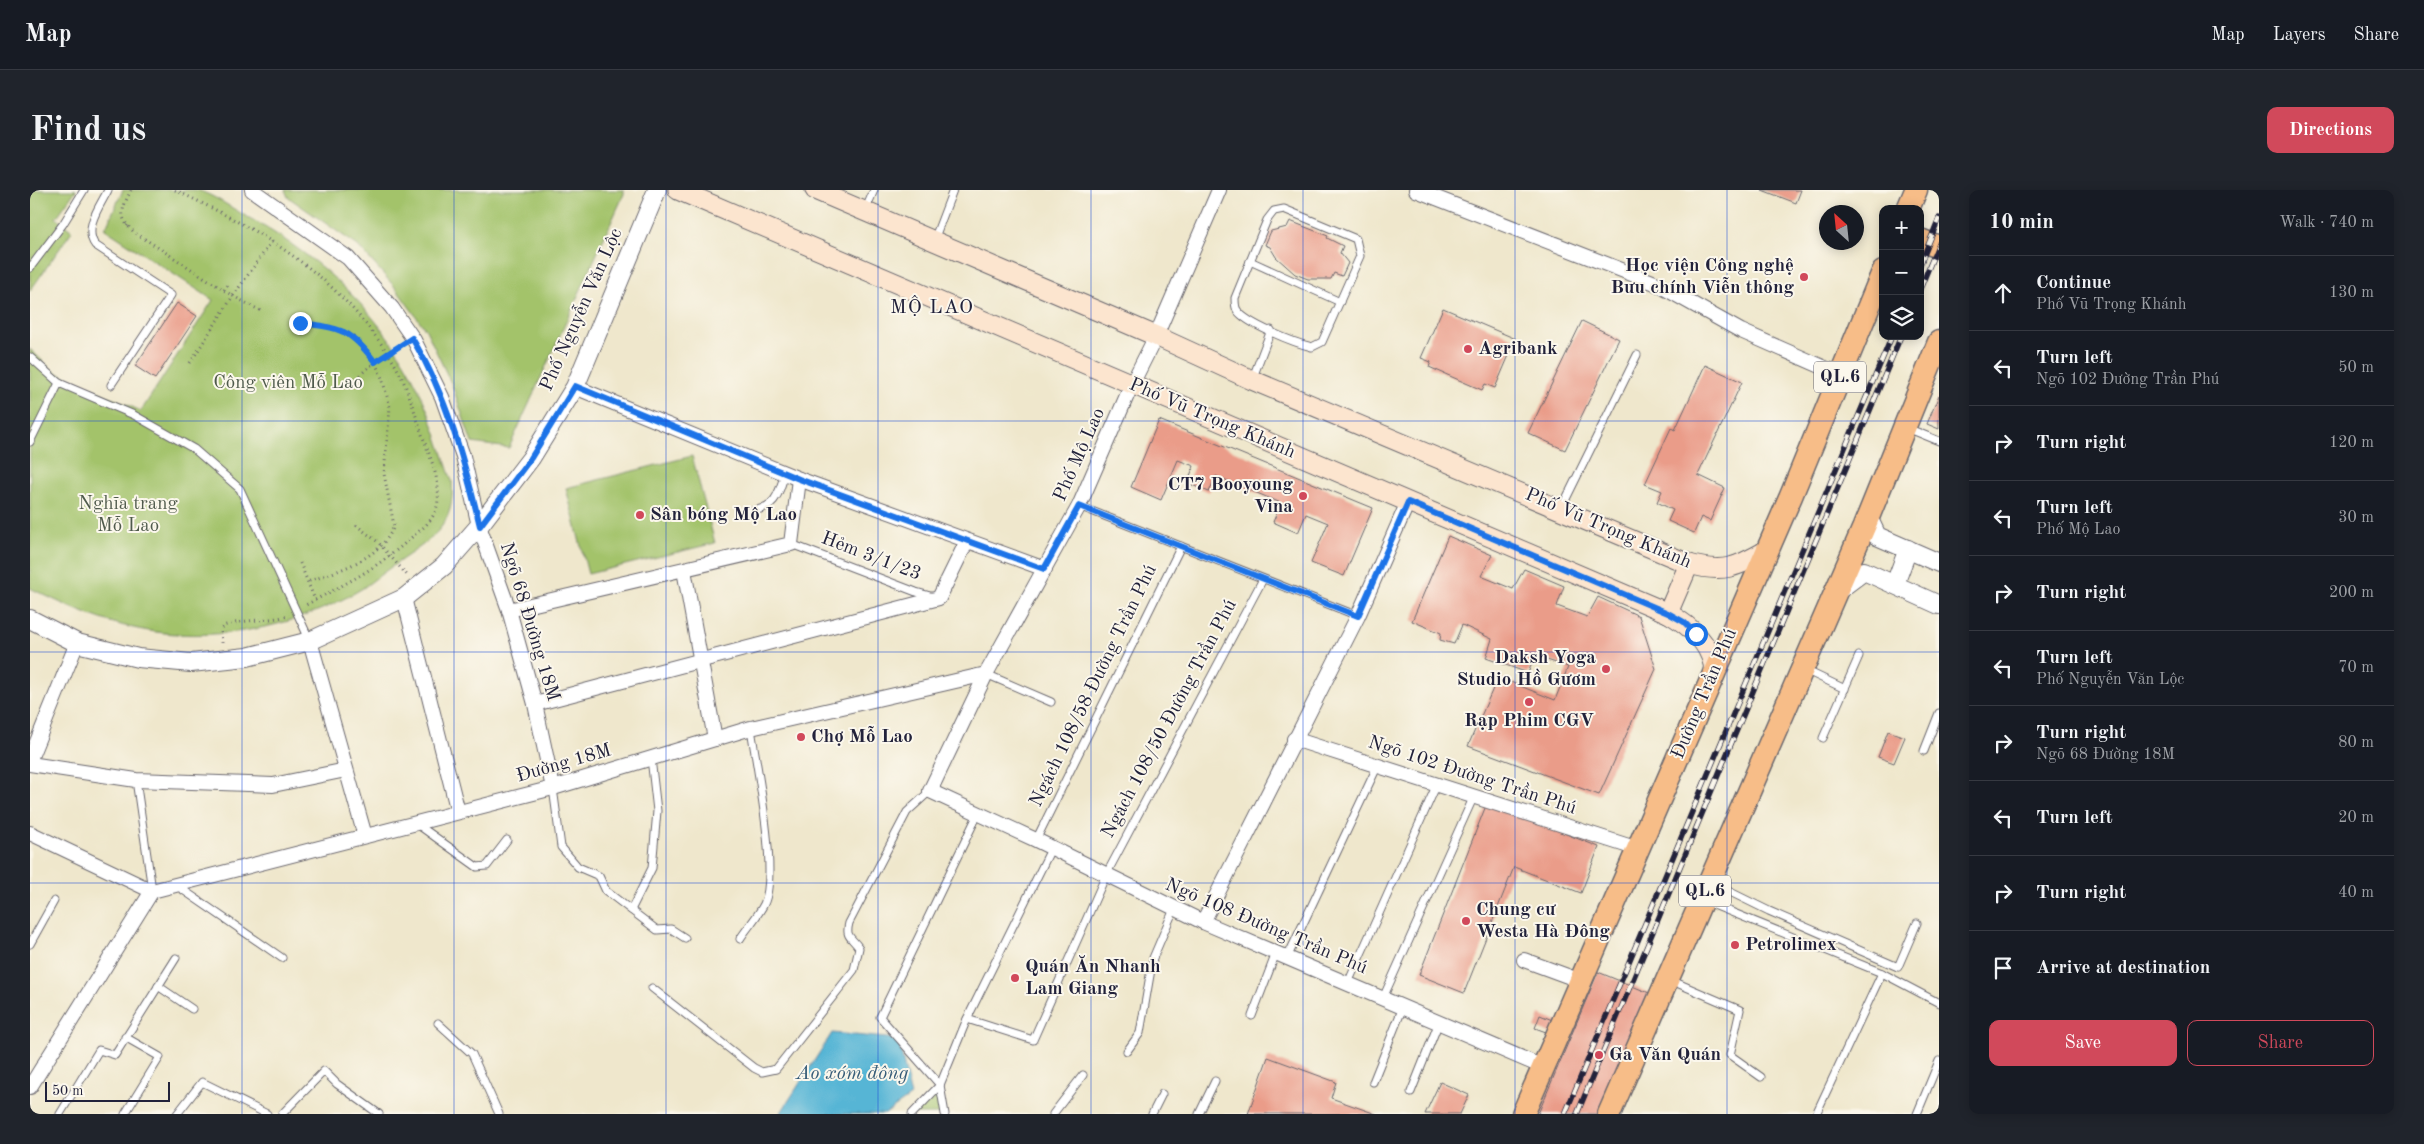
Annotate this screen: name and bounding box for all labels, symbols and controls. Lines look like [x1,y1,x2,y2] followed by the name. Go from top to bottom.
[25,23,72,47] text: Map
[2211,26,2245,44] text: Map
[2273,26,2325,44] text: Layers
[2353,26,2399,44] text: Share
[2267,107,2394,153] button: Directions
[30,113,146,148] text: Find us
[1819,205,1864,250] north arrow
[1879,205,1924,340] map controls
[1879,205,1924,250] button: +
[1989,212,2054,233] text: 10 min
[2279,215,2374,231] text: Walk · 740 m
[536,225,627,394] street label: Phố Nguyễn Văn Lộc
[1879,250,1924,295] button: −
[1610,257,1794,298] place label: Học viện Công nghệ Bưu chính Viễn thông
[1798,271,1810,283] marker: Học viện Công nghệ Bưu chính Viễn thông
[2036,274,2111,293] text: Continue
[1989,279,2017,307] icon: ahead
[2329,285,2374,301] text: 130 m
[890,295,974,318] district label: MỘ LAO
[1879,295,1924,340] button: layers
[2036,297,2186,313] text: Phố Vũ Trọng Khánh
[289,312,312,335] route end
[1478,340,1558,359] place label: Agribank
[1462,343,1474,355] marker: Agribank
[2036,349,2113,368] text: Turn left
[1989,354,2017,382] icon: left
[2338,360,2374,376] text: 50 m
[1814,362,1866,392] road number: QL.6
[213,372,363,393] park label: Công viên Mỗ Lao
[2036,372,2219,388] text: Ngõ 102 Đường Trần Phú
[1126,374,1298,463] street label: Phố Vũ Trọng Khánh
[1050,405,1109,505] street label: Phố Mộ Lao
[1989,429,2017,457] icon: right
[2036,434,2126,453] text: Turn right
[2329,435,2374,451] text: 120 m
[1168,476,1293,517] place label: CT7 Booyoung Vina
[1522,484,1694,573] street label: Phố Vũ Trọng Khánh
[1297,490,1309,502] marker: CT7 Booyoung Vina
[78,495,178,536] park label: Nghĩa trang Mỗ Lao
[2036,499,2113,518] text: Turn left
[1989,504,2017,532] icon: left
[650,506,797,525] place label: Sân bóng Mộ Lao
[634,509,646,521] marker: Sân bóng Mộ Lao
[2338,510,2374,526] text: 30 m
[2036,522,2120,538] text: Phố Mộ Lao
[818,529,924,585] street label: Hẻm 3/1/23
[496,540,562,704] street label: Ngõ 68 Đường 18M
[1024,561,1161,810] street label: Ngách 108/58 Đường Trần Phú
[1989,579,2017,607] icon: right
[2036,584,2126,603] text: Turn right
[2329,585,2374,601] text: 200 m
[1096,595,1241,841] street label: Ngách 108/50 Đường Trần Phú
[1685,623,1708,646] route start
[1666,625,1741,762] street label: Đường Trần Phú
[1457,649,1596,690] place label: Daksh Yoga Studio Hồ Gươm
[2036,649,2113,668] text: Turn left
[1989,654,2017,682] icon: left
[2338,660,2374,676] text: 70 m
[1600,663,1612,675] marker: Daksh Yoga Studio Hồ Gươm
[2036,672,2184,688] text: Phố Nguyễn Văn Lộc
[1523,696,1535,708] marker: Rạp Phim CGV
[1464,712,1594,731] place label: Rạp Phim CGV
[2036,724,2126,743] text: Turn right
[811,725,913,747] place label: Chợ Mỗ Lao
[1989,729,2017,757] icon: right
[1366,730,1579,819] street label: Ngõ 102 Đường Trần Phú
[795,731,807,743] marker: Chợ Mỗ Lao
[2338,735,2374,751] text: 80 m
[514,741,614,787] street label: Đường 18M
[2036,747,2175,763] text: Ngõ 68 Đường 18M
[1989,804,2017,832] icon: left
[2036,809,2113,828] text: Turn left
[2338,810,2374,826] text: 20 m
[1162,873,1371,978] street label: Ngõ 108 Đường Trần Phú
[1679,876,1731,906] road number: QL.6
[1989,879,2017,907] icon: right
[2036,884,2126,903] text: Turn right
[2338,885,2374,901] text: 40 m
[1476,901,1610,942] place label: Chung cư Westa Hà Đông
[1460,915,1472,927] marker: Chung cư Westa Hà Đông
[1745,936,1837,955] place label: Petrolimex
[1729,939,1741,951] marker: Petrolimex
[1989,954,2017,982] icon: arrive
[1025,955,1161,999] place label: Quán Ăn Nhanh Lam Giang
[2036,959,2210,978] text: Arrive at destination
[1009,972,1021,984] marker: Quán Ăn Nhanh Lam Giang
[1989,1020,2177,1066] button: Save
[2187,1020,2374,1066] button: Share
[1609,1046,1721,1065] place label: Ga Văn Quán
[1593,1049,1605,1061] marker: Ga Văn Quán
[795,1064,909,1084] water label: Ao xóm đông
[45,1079,170,1102] scale bar
[52,1084,83,1098] text: 50 m

